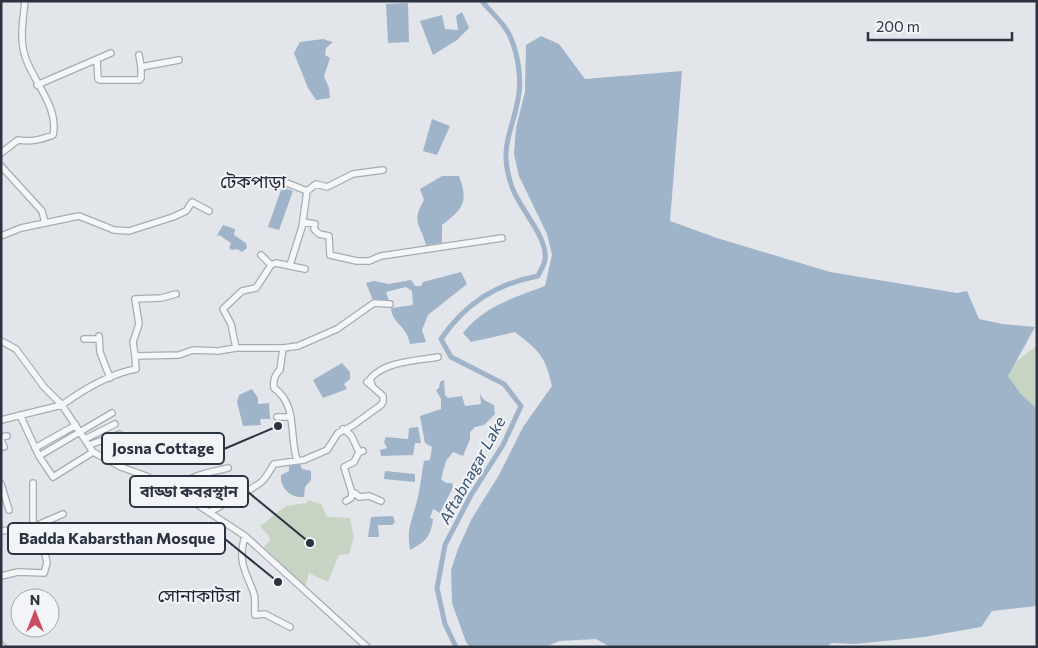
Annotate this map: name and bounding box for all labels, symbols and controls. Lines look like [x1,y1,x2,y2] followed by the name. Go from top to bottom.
[868,10,1012,42] scale bar
[876,17,920,35] text: 200 m
[220,170,286,192] district label: টেকপাড়া
[434,412,509,527] water label: Aftabnagar Lake
[102,433,224,464] callout: Josna Cottage
[112,438,214,457] text: Josna Cottage
[130,476,248,507] callout: বাড্ডা কবরস্থান
[139,481,239,501] text: বাড্ডা কবরস্থান
[8,523,225,554] callout: Badda Kabarsthan Mosque
[19,528,215,547] text: Badda Kabarsthan Mosque
[158,584,241,606] district label: সোনাকাটরা
[10,588,60,638] north arrow
[30,591,40,608] text: N

